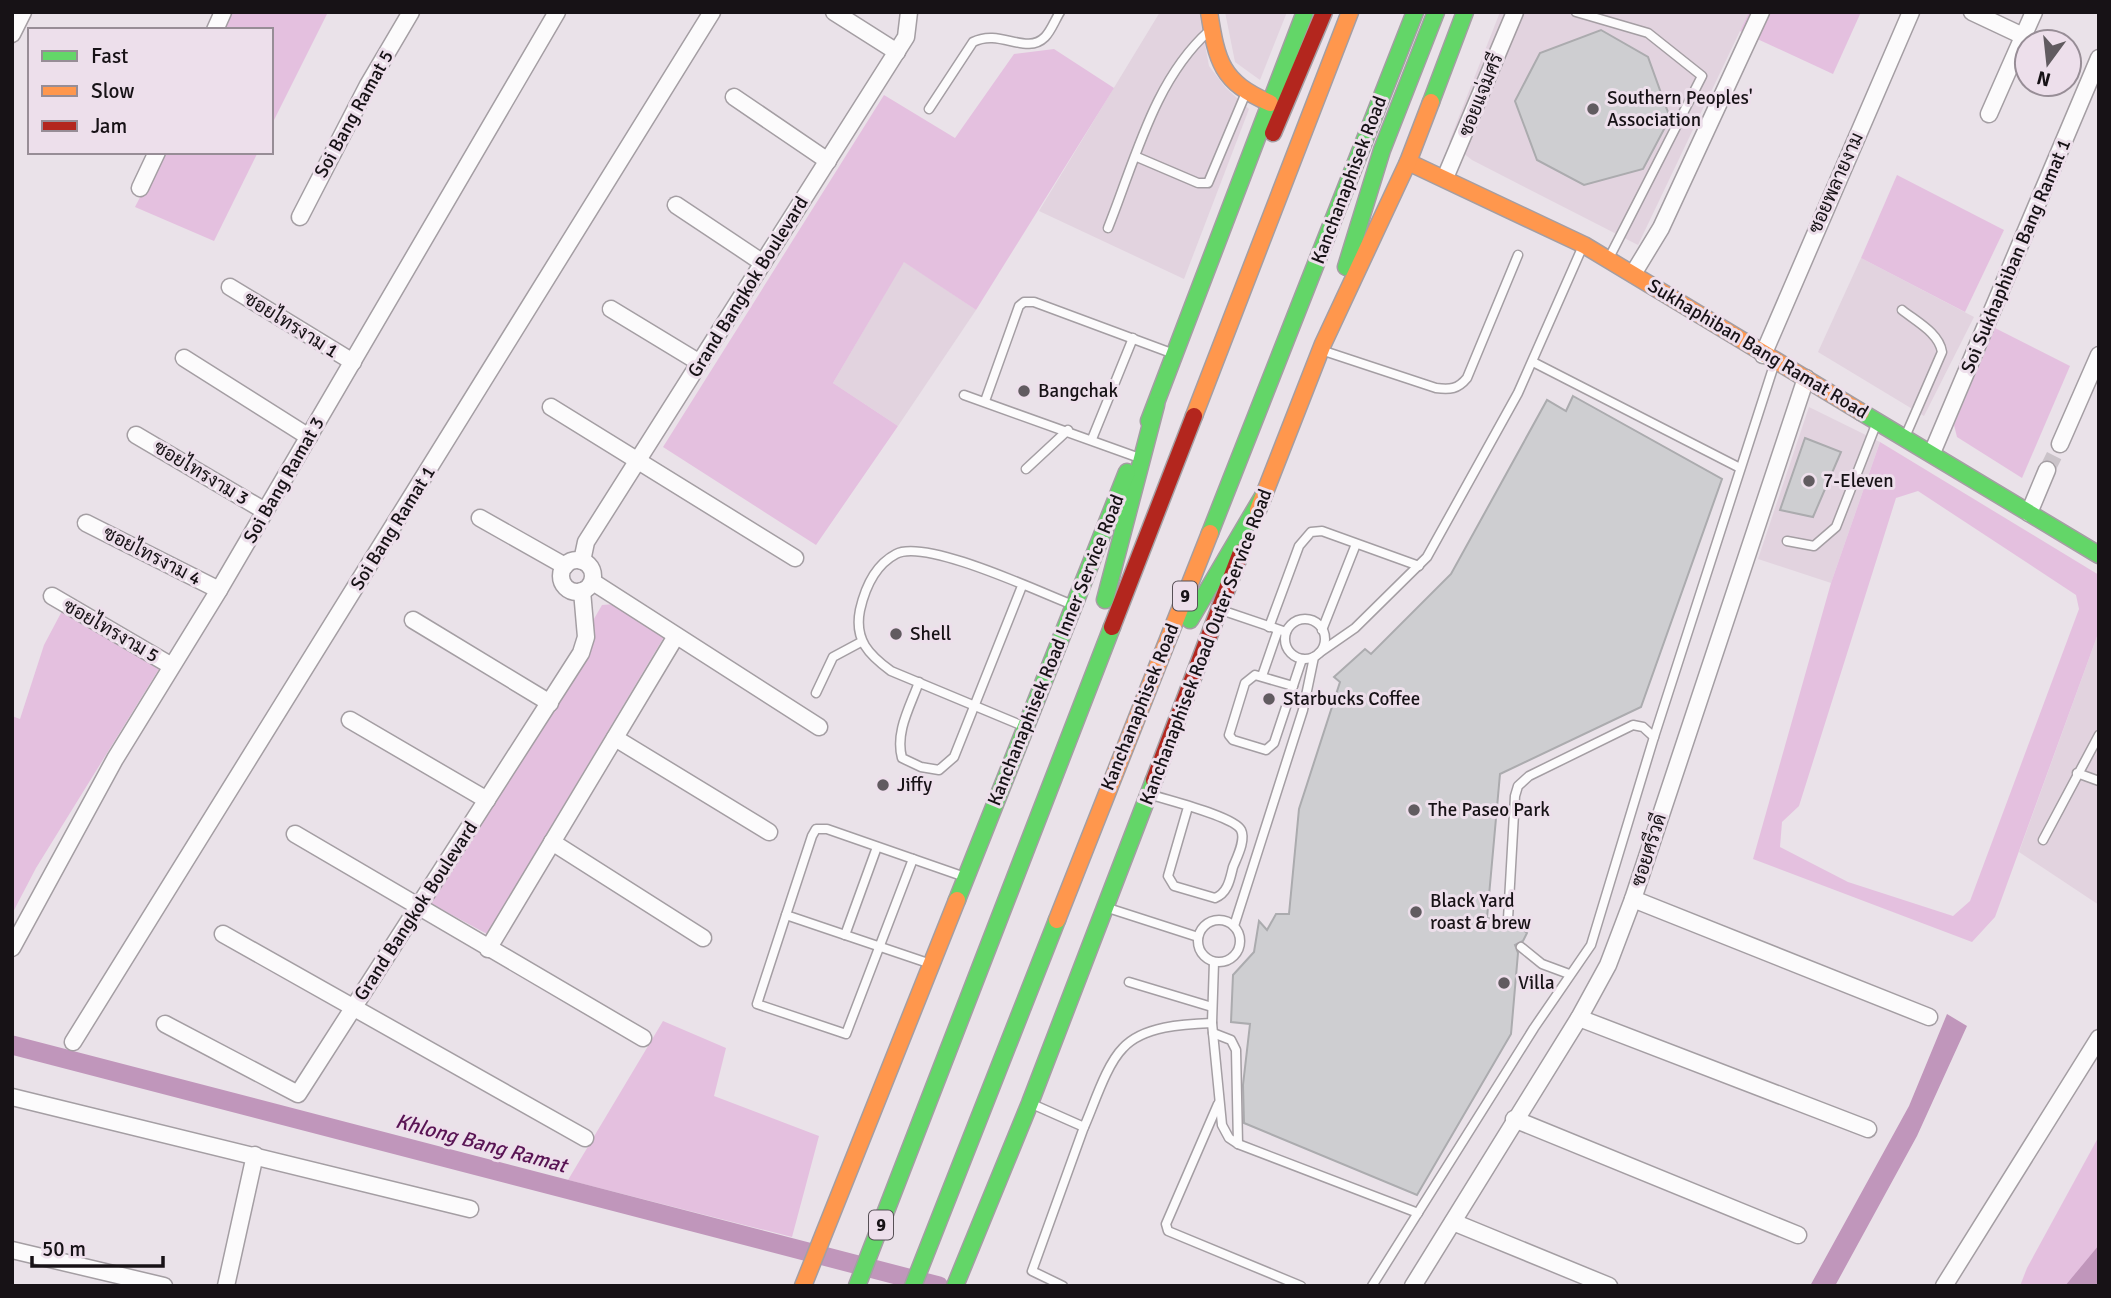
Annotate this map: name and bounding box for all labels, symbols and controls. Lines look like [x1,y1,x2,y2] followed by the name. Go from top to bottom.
[28,28,273,154] legend
[2013,28,2083,98] north arrow
[91,43,128,69] text: Fast
[309,46,399,182] street label: Soi Bang Ramat 5
[1453,50,1509,140] street label: ซอยแจ่มศรี
[2034,65,2053,92] text: N
[91,78,135,104] text: Slow
[1607,86,1753,132] place label: Southern Peoples' Association
[1306,93,1392,267] street label: Kanchanaphisek Road
[1585,101,1601,117] marker: Southern Peoples' Association
[91,113,127,139] text: Jam
[1803,129,1869,237] street label: ซอยพลายงาม
[1956,135,2076,377] street label: Soi Sukhaphiban Bang Ramat 1
[682,192,814,382] street label: Grand Bangkok Boulevard
[1643,274,1873,424] street label: Sukhaphiban Bang Ramat Road
[239,286,343,363] street label: ซอยไทรงาม 1
[1038,379,1118,403] place label: Bangchak
[1016,383,1032,399] marker: Bangchak
[238,412,330,548] street label: Soi Bang Ramat 3
[149,434,253,511] street label: ซอยไทรงาม 3
[345,461,441,595] street label: Soi Bang Ramat 1
[1823,469,1894,493] place label: 7-Eleven
[1801,473,1817,489] marker: 7-Eleven
[1135,486,1277,808] street label: Kanchanaphisek Road Outer Service Road
[982,491,1130,809] street label: Kanchanaphisek Road Inner Service Road
[99,520,205,591] street label: ซอยไทรงาม 4
[1173,582,1197,610] road number: 9
[59,593,164,668] street label: ซอยไทรงาม 5
[1096,620,1184,794] street label: Kanchanaphisek Road
[910,622,951,646] place label: Shell
[888,626,904,642] marker: Shell
[1283,687,1420,711] place label: Starbucks Coffee
[1261,691,1277,707] marker: Starbucks Coffee
[897,773,932,797] place label: Jiffy
[875,777,891,793] marker: Jiffy
[1428,798,1550,822] place label: The Paseo Park
[1406,802,1422,818] marker: The Paseo Park
[1625,810,1672,890] street label: ซอยศรีวดี
[349,817,483,1005] street label: Grand Bangkok Boulevard
[1430,889,1531,935] place label: Black Yard roast & brew
[1408,904,1424,920] marker: Black Yard roast & brew
[1518,971,1555,995] place label: Villa
[1496,975,1512,991] marker: Villa
[393,1108,572,1179] water label: Khlong Bang Ramat
[869,1210,893,1240] road number: 9
[32,1224,163,1268] scale bar
[42,1236,86,1262] text: 50 m

